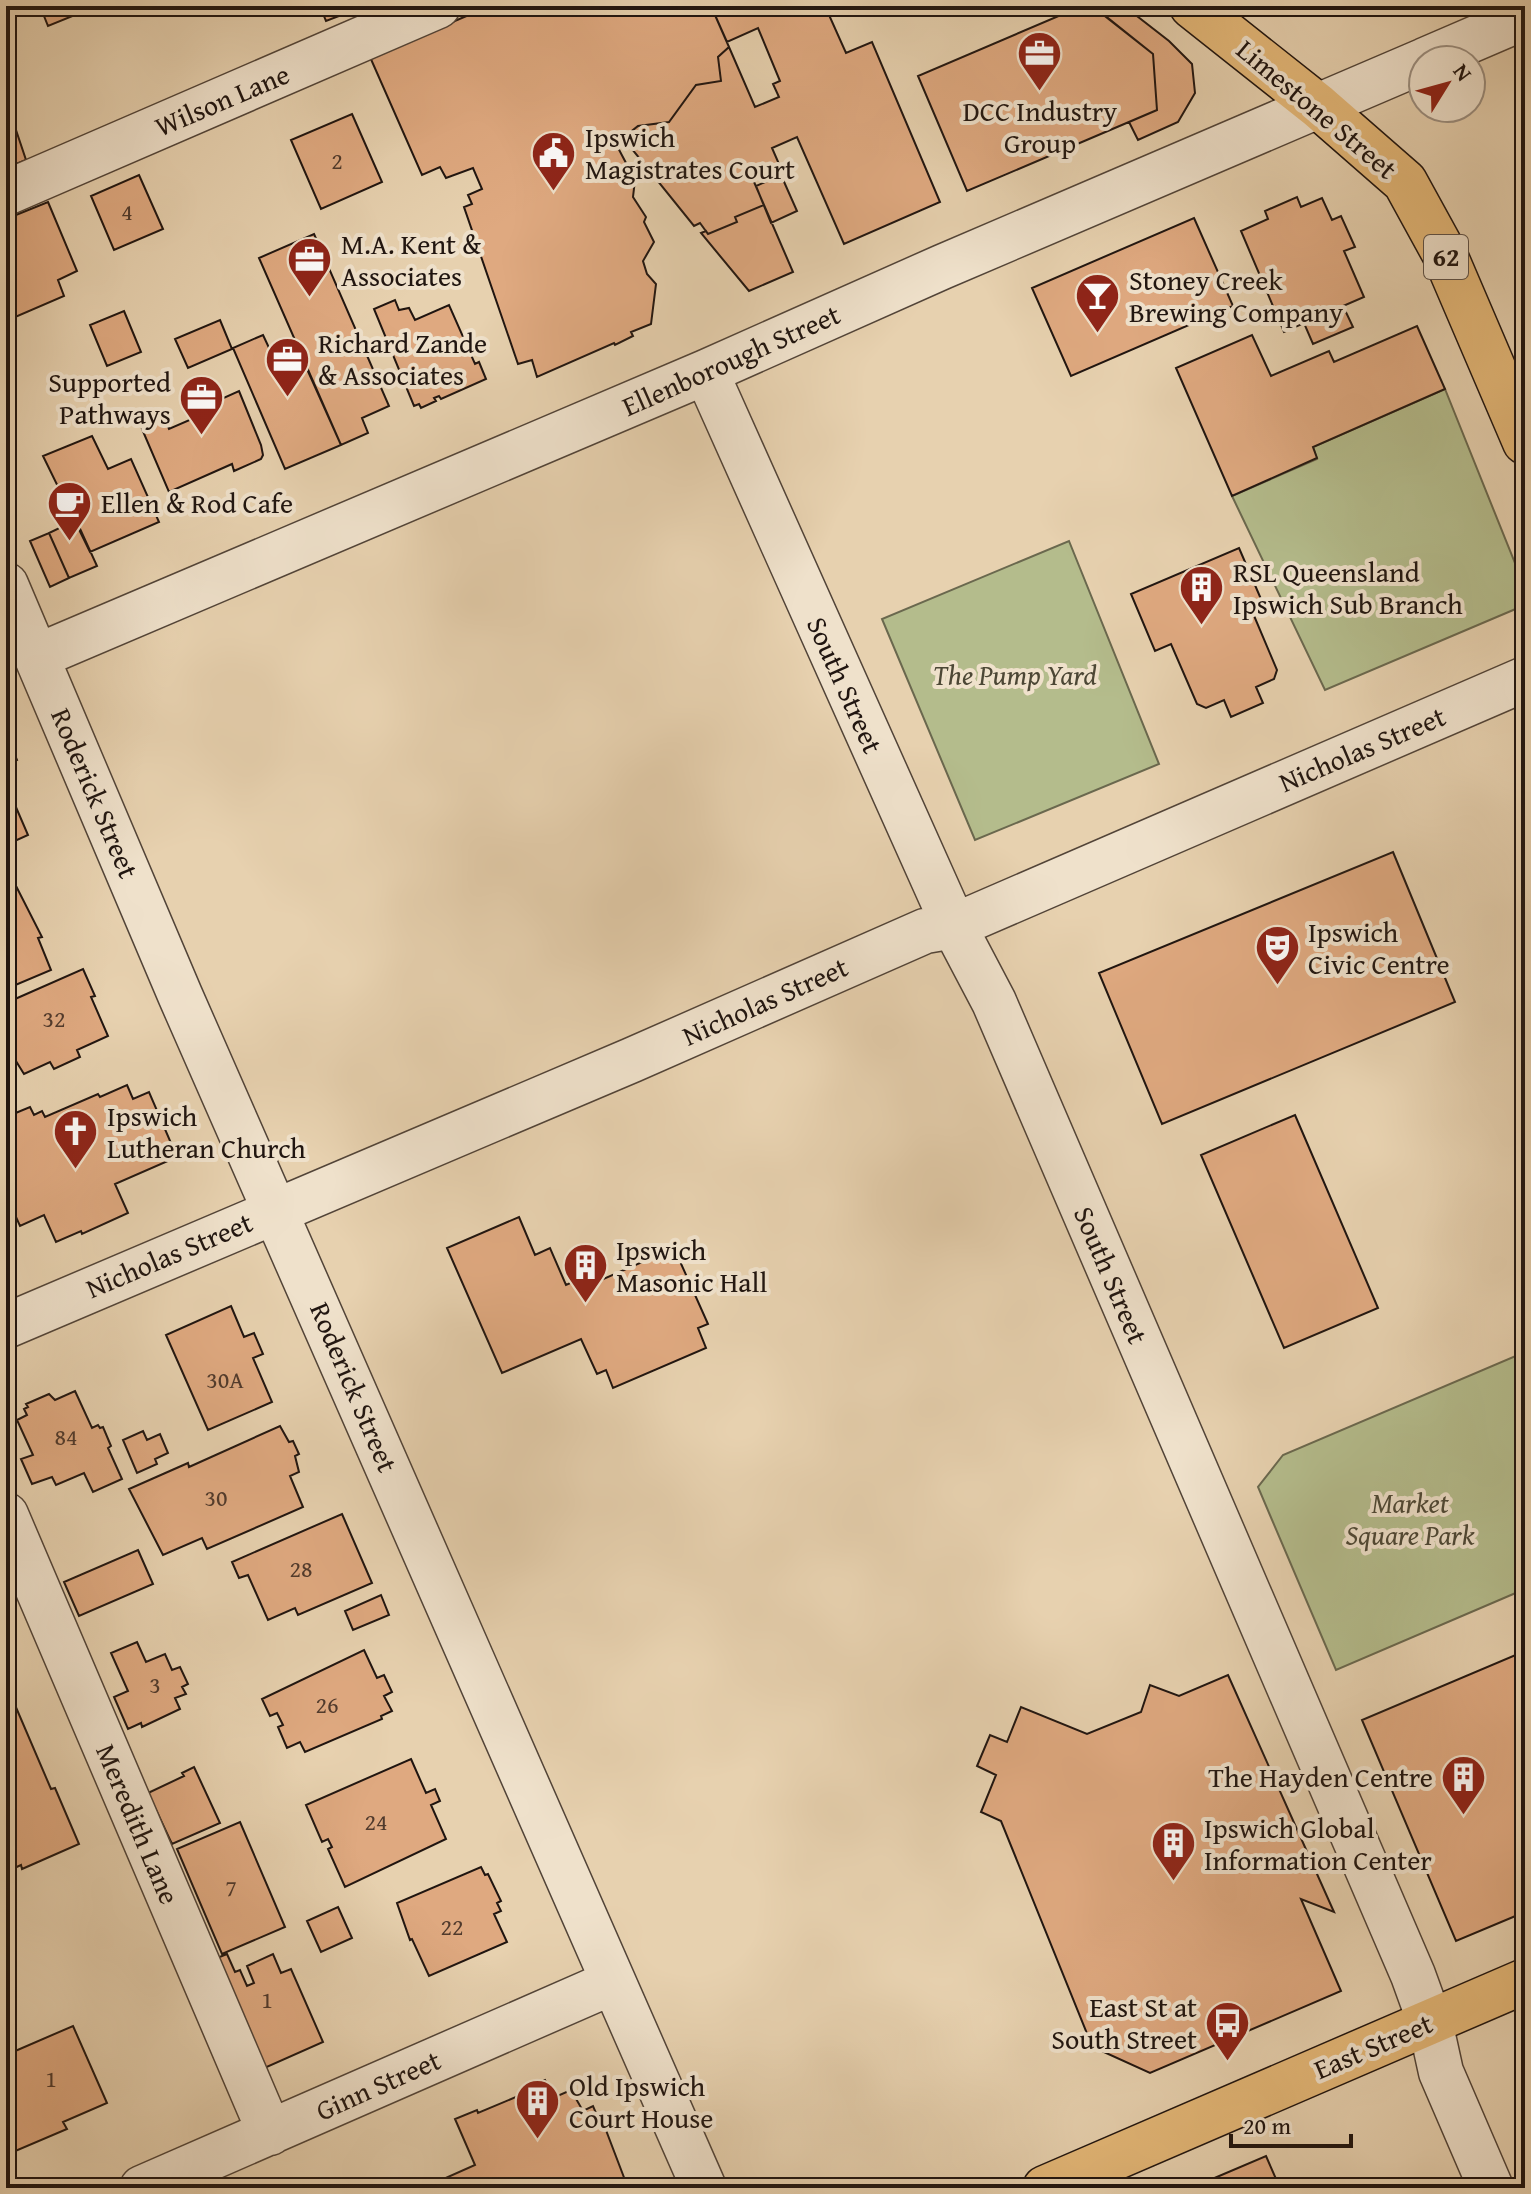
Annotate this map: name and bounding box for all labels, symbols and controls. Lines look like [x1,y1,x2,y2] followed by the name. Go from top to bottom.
[1228,29,1407,188] street label: Limestone Street
[1016,30,1064,93] office icon: DCC Industry Group
[1407,44,1487,124] north arrow
[148,53,295,146] street label: Wilson Lane
[1446,56,1480,88] text: N
[963,90,1117,163] place label: DCC Industry Group
[585,116,795,189] place label: Ipswich Magistrates Court
[530,129,578,192] public building icon: Ipswich Magistrates Court
[331,143,343,178] house number: 2
[121,194,133,229] house number: 4
[341,223,481,296] place label: M.A. Kent & Associates
[1424,235,1468,279] road number: 62
[286,236,334,299] office icon: M.A. Kent & Associates
[1129,259,1343,332] place label: Stoney Creek Brewing Company
[1074,272,1122,335] bar icon: Stoney Creek Brewing Company
[615,293,846,426] street label: Ellenborough Street
[318,322,487,395] place label: Richard Zande & Associates
[263,335,311,398] office icon: Richard Zande & Associates
[48,361,171,434] place label: Supported Pathways
[178,374,226,437] office icon: Supported Pathways
[46,479,94,542] cafe icon: Ellen & Rod Cafe
[101,482,293,523] place label: Ellen & Rod Cafe
[1233,551,1463,624] place label: RSL Queensland Ipswich Sub Branch
[1178,564,1226,627] building icon: RSL Queensland Ipswich Sub Branch
[797,610,894,760] street label: South Street
[933,654,1097,695] park label: The Pump Yard
[1272,695,1452,802] street label: Nicholas Street
[41,701,150,884] street label: Roderick Street
[1308,911,1450,984] place label: Ipswich Civic Centre
[1253,924,1301,987] theatre icon: Ipswich Civic Centre
[675,946,854,1055] street label: Nicholas Street
[42,1001,66,1036] house number: 32
[107,1095,306,1168] place label: Ipswich Lutheran Church
[52,1108,100,1171] church icon: Ipswich Lutheran Church
[1064,1200,1159,1350] street label: South Street
[79,1201,259,1308] street label: Nicholas Street
[616,1229,767,1302] place label: Ipswich Masonic Hall
[561,1242,609,1305] building icon: Ipswich Masonic Hall
[300,1295,409,1478] street label: Roderick Street
[206,1362,244,1397] house number: 30A
[54,1419,78,1454] house number: 84
[204,1480,228,1515] house number: 30
[1346,1482,1475,1555] park label: Market Square Park
[289,1551,313,1586] house number: 28
[149,1667,161,1702] house number: 3
[315,1687,339,1722] house number: 26
[86,1737,191,1910] street label: Meredith Lane
[1440,1753,1488,1816] building icon: The Hayden Centre
[1208,1756,1433,1797] place label: The Hayden Centre
[364,1804,388,1839] house number: 24
[1204,1807,1432,1880] place label: Ipswich Global Information Center
[1149,1820,1197,1883] building icon: Ipswich Global Information Center
[225,1870,237,1905] house number: 7
[440,1909,464,1944] house number: 22
[261,1982,273,2017] house number: 1
[1051,1986,1197,2059] place label: East St at South Street
[1204,1999,1252,2062] bus stop icon: East St at South Street
[1307,2002,1439,2089] street label: East Street
[309,2039,447,2130] street label: Ginn Street
[45,2061,57,2096] house number: 1
[569,2065,714,2138] place label: Old Ipswich Court House
[514,2078,562,2141] building icon: Old Ipswich Court House
[1231,2098,1351,2148] scale bar
[1243,2108,1291,2143] text: 20 m

